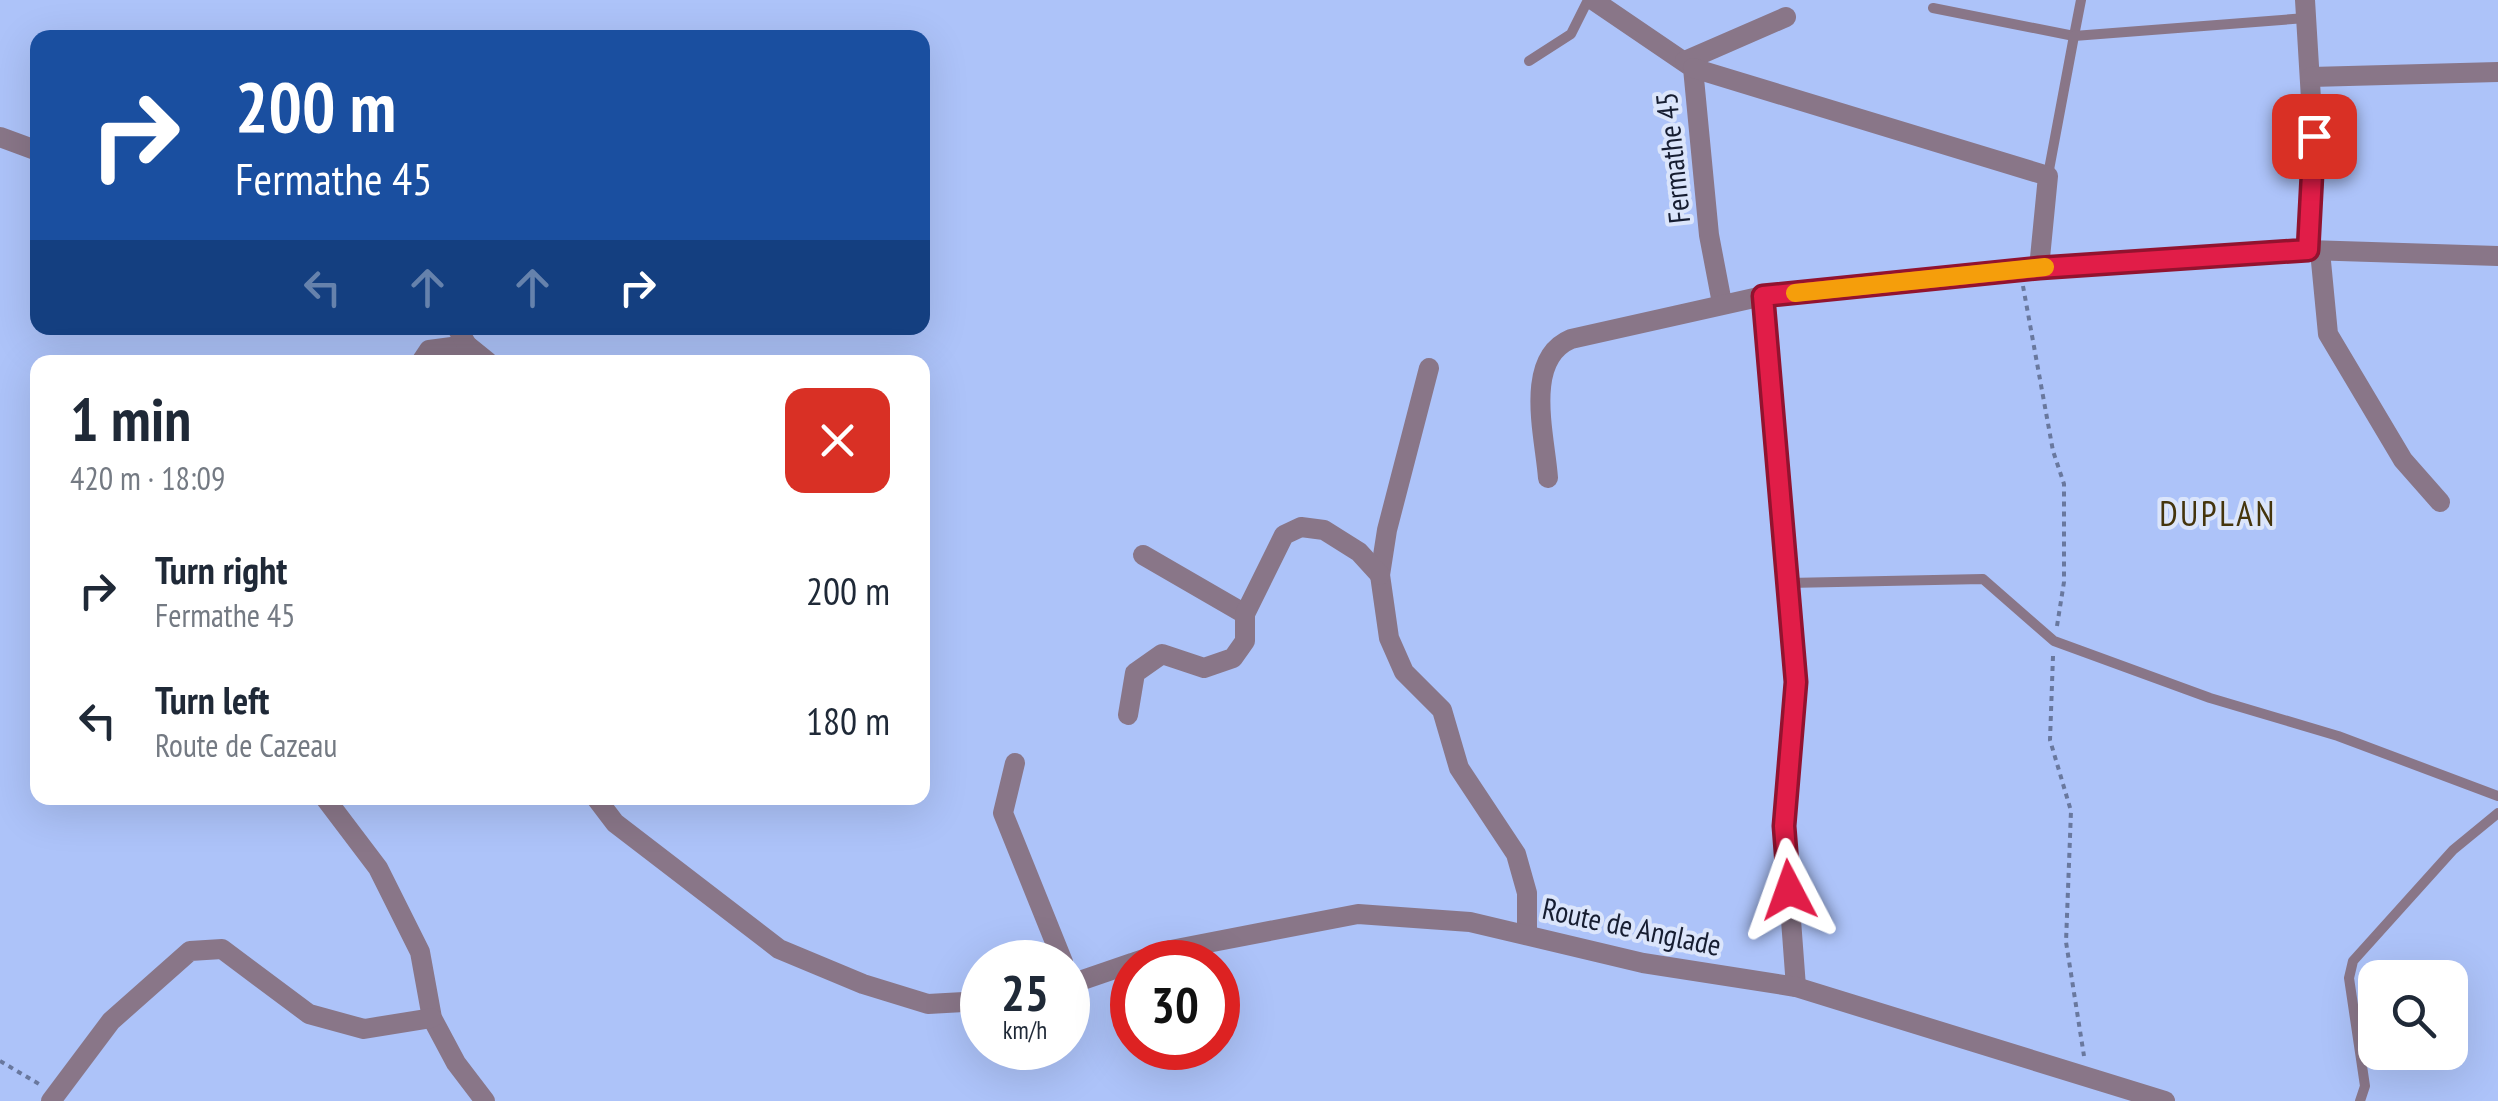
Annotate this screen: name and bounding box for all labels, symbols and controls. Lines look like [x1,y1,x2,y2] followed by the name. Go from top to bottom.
[235,61,396,151] text: 200 m
[70,70,200,200] icon: right
[1646,90,1698,226] street label: Fermathe 45
[2272,94,2357,179] pin
[2287,109,2342,164] icon: arrive
[235,149,433,207] text: Fermathe 45
[295,260,350,315] icon: left
[400,260,455,315] icon: ahead
[505,260,560,315] icon: ahead
[610,260,665,315] icon: right
[70,380,191,458] text: 1 min
[785,388,890,493] button: close
[70,457,225,499] text: 420 m · 18:09
[2159,490,2277,536] district label: DUPLAN
[155,545,287,594] text: Turn right
[70,563,125,618] icon: right
[806,566,890,615] text: 200 m
[155,594,296,636] text: Fermathe 45
[155,675,269,724] text: Turn left
[70,693,125,748] icon: left
[806,696,890,745] text: 180 m
[155,724,337,766] text: Route de Cazeau
[1737,838,1841,942] position arrow
[1539,888,1725,964] street label: Route de Anglade
[1110,940,1240,1070] speed limit sign: 30
[1001,960,1049,1025] text: 25
[2358,960,2468,1070] map controls
[2358,960,2468,1070] button: search
[1003,1014,1047,1046] text: km/h

